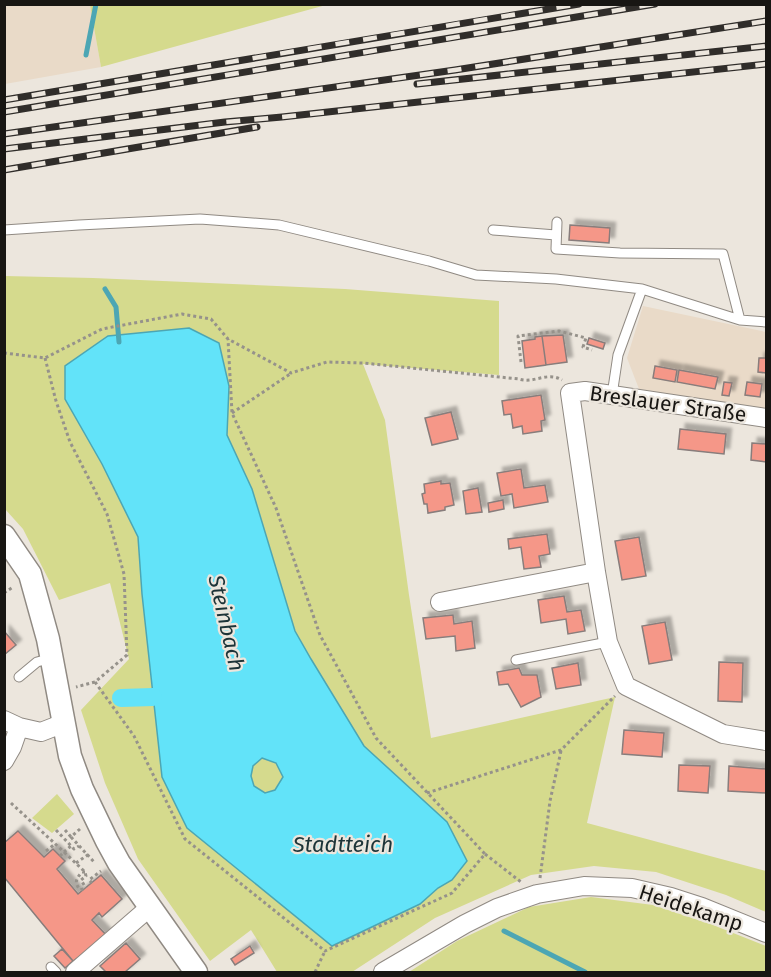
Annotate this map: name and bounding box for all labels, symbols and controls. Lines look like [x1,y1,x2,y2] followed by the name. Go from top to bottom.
[588,380,748,428] street label: Breslauer Straße
[202,571,251,674] water label: Steinbach
[292,831,393,858] water label: Stadtteich
[636,879,746,937] street label: Heidekamp

